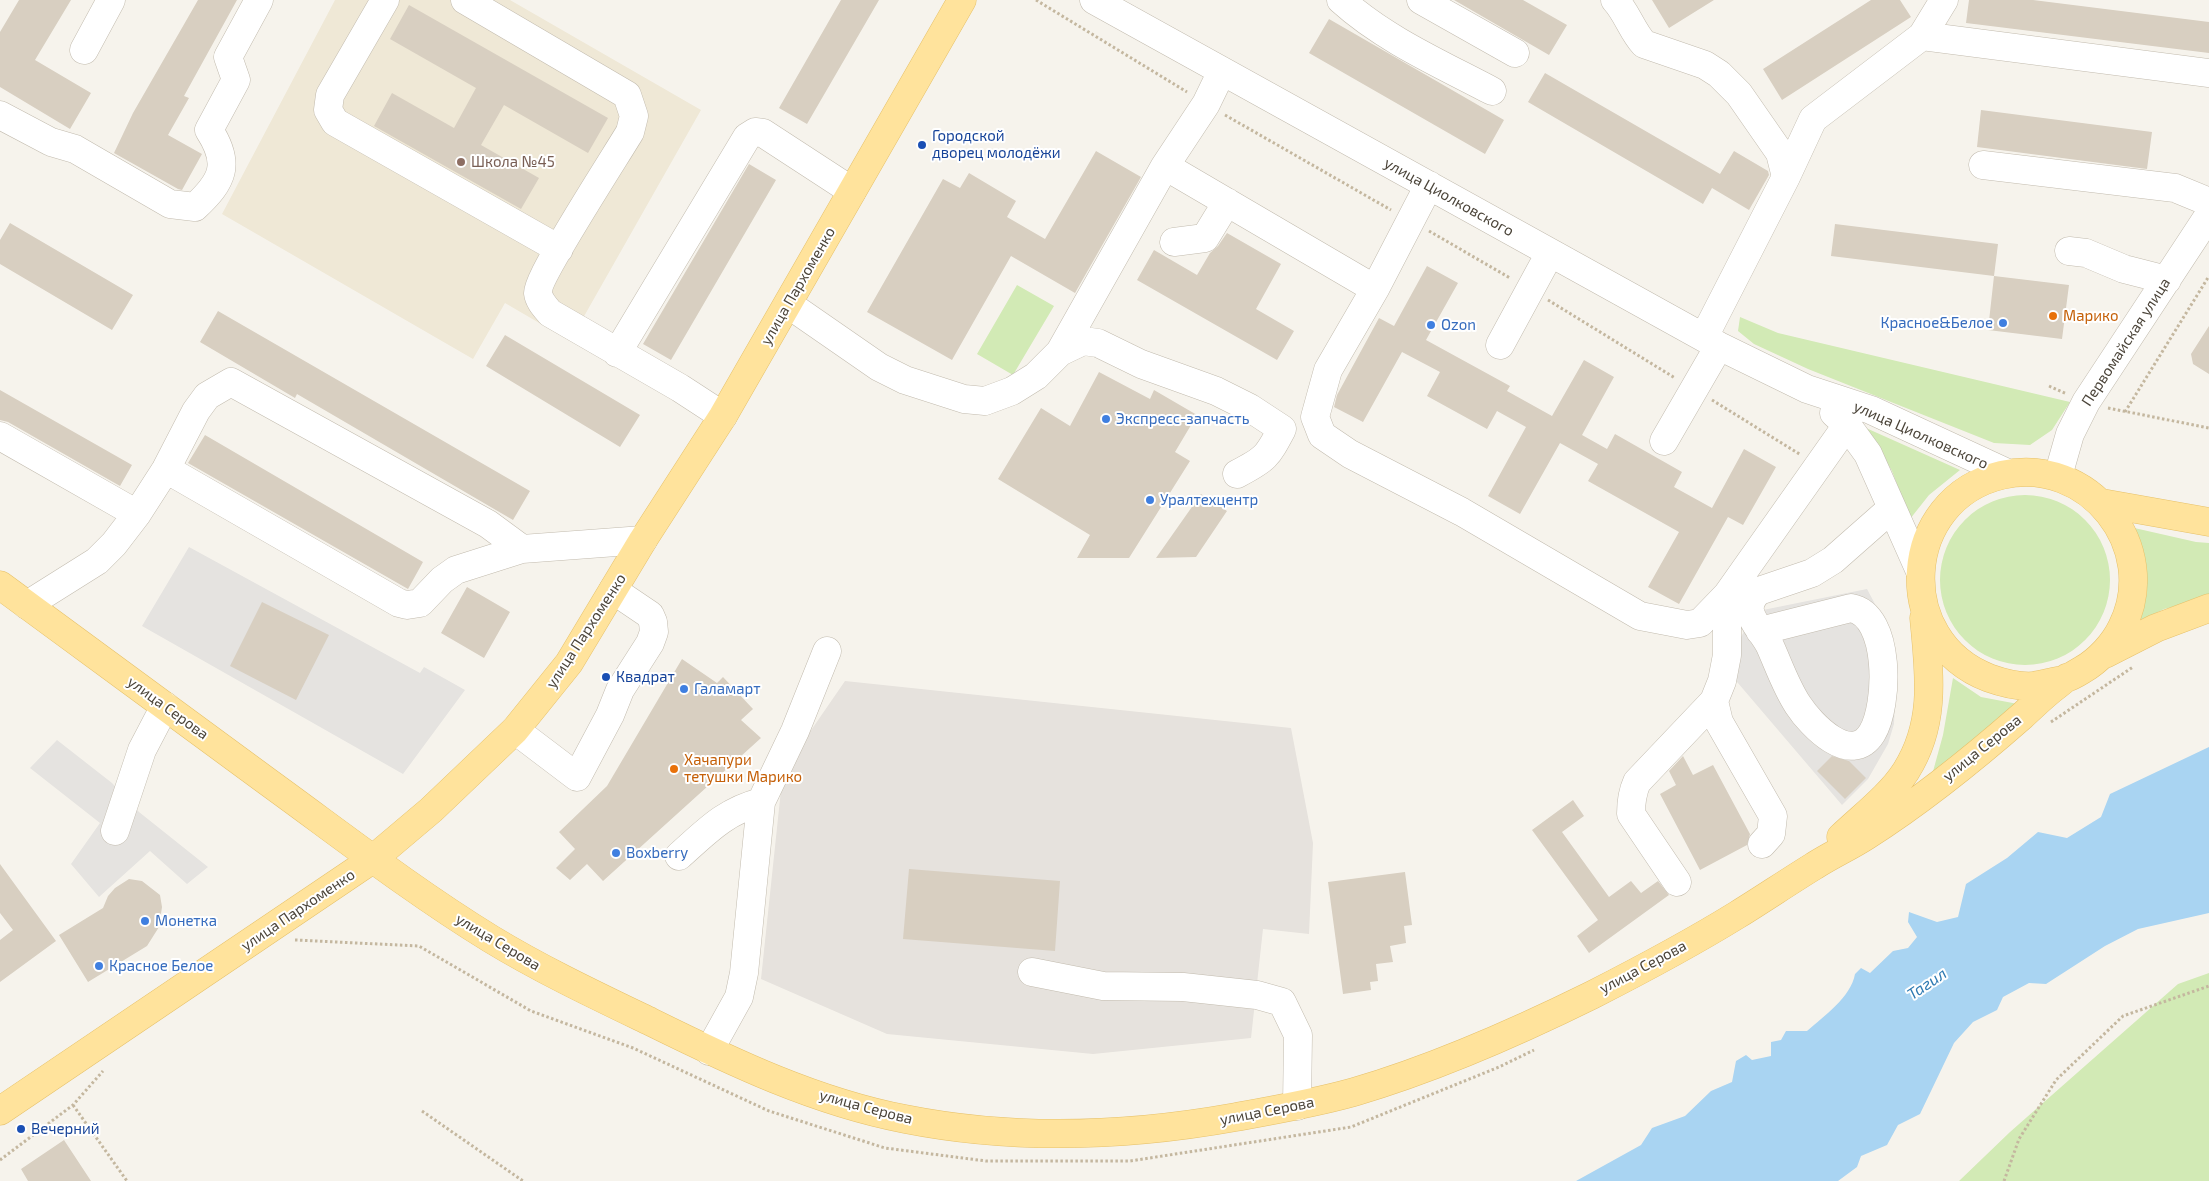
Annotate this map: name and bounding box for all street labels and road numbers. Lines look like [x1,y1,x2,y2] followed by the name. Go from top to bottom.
[1381,154,1517,240] street label: улица Циолковского
[757,224,839,348] street label: улица Пархоменко
[2078,275,2174,409] street label: Первомайская улица
[1851,397,1991,473] street label: улица Циолковского
[542,570,630,692] street label: улица Пархоменко
[124,673,212,743] street label: улица Серова
[1939,711,2025,785] street label: улица Серова
[238,865,358,955] street label: улица Пархоменко
[452,910,544,974] street label: улица Серова
[1597,937,1689,997] street label: улица Серова
[817,1086,915,1128] street label: улица Серова
[1218,1093,1316,1129] street label: улица Серова

